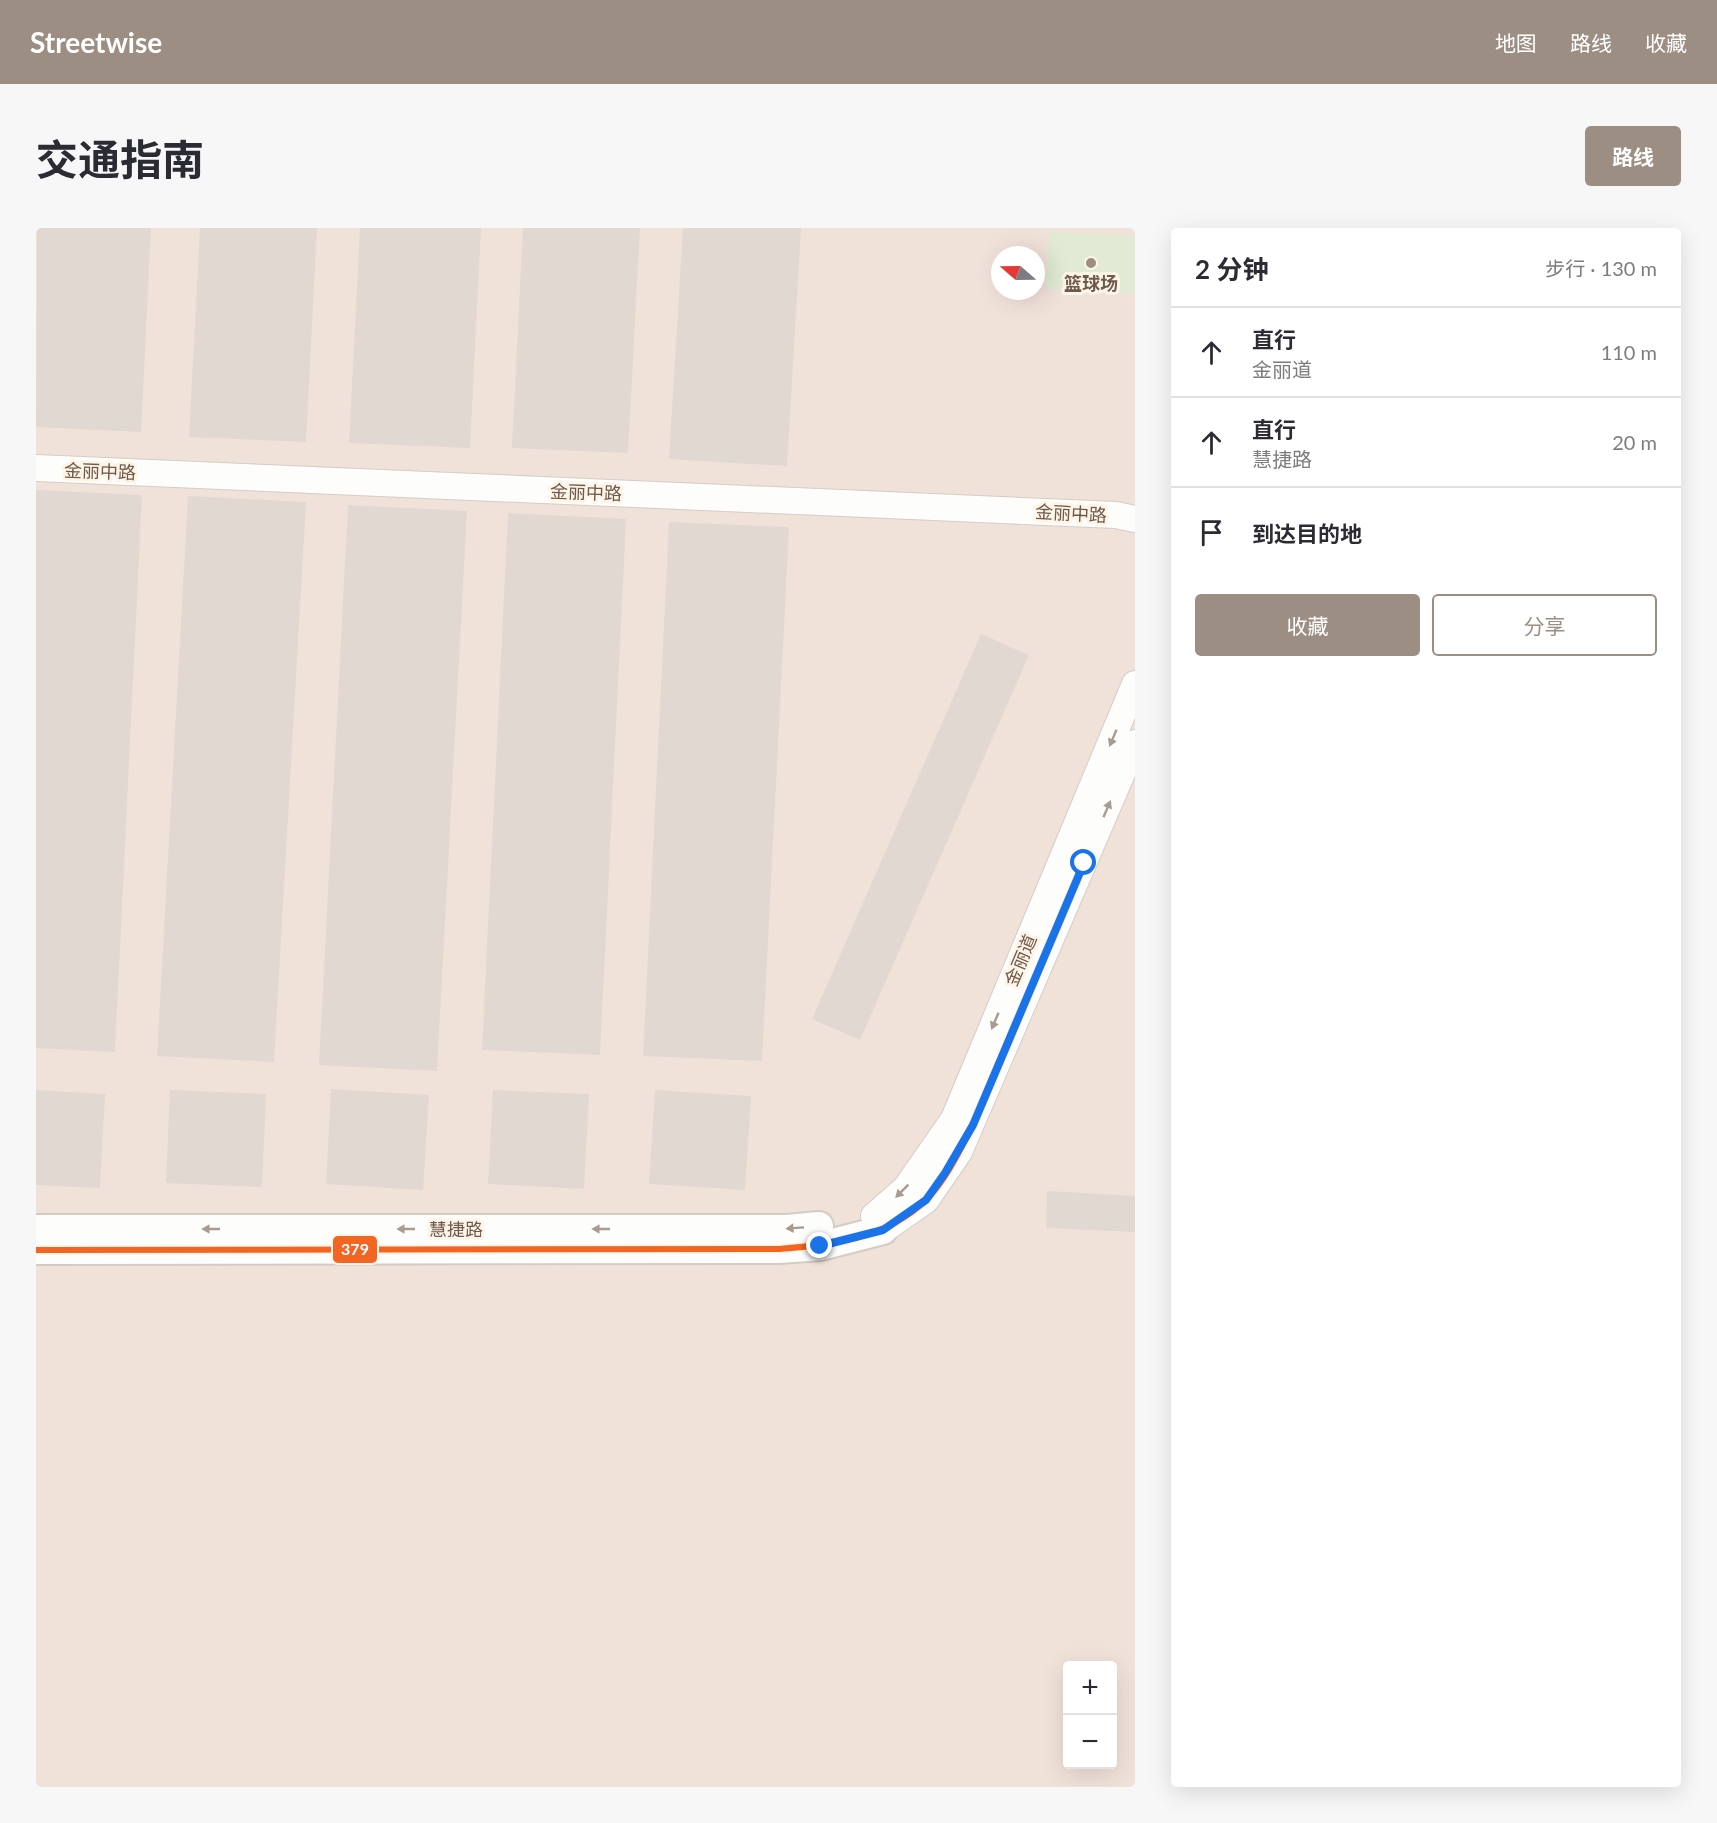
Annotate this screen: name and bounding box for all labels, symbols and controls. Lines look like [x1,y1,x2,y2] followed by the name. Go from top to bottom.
[30,25,162,59] text: Streetwise
[1495,30,1537,55] text: 地图
[1570,30,1612,55] text: 路线
[1645,30,1687,55] text: 收藏
[1585,126,1681,186] button: 路线
[36,134,204,184] text: 交通指南
[991,246,1045,300] north arrow
[1195,253,1268,285] text: 2 分钟
[1084,256,1098,270] marker: 篮球场
[1545,256,1657,280] text: 步行 · 130 m
[1064,272,1118,294] place label: 篮球场
[1252,326,1296,353] text: 直行
[1195,336,1228,369] icon: ahead
[1601,340,1657,364] text: 110 m
[1252,357,1312,381] text: 金丽道
[1252,416,1296,443] text: 直行
[1195,426,1228,459] icon: ahead
[1612,430,1657,454] text: 20 m
[1252,447,1312,471] text: 慧捷路
[64,459,136,483] street label: 金丽中路
[550,480,622,504] street label: 金丽中路
[1034,500,1108,526] street label: 金丽中路
[1195,516,1228,549] icon: arrive
[1252,520,1362,547] text: 到达目的地
[1195,594,1420,656] button: 收藏
[1432,594,1657,656] button: 分享
[1108,730,1117,747] one-way arrow
[1102,800,1112,818] one-way arrow
[1070,849,1096,875] route start
[999,931,1041,989] street label: 金丽道
[990,1012,999,1030] one-way arrow
[896,1183,910,1197] one-way arrow
[429,1218,483,1240] street label: 慧捷路
[786,1223,805,1233] one-way arrow
[201,1224,220,1234] one-way arrow
[396,1224,415,1234] one-way arrow
[591,1224,610,1234] one-way arrow
[806,1232,832,1258] route end
[332,1235,378,1264] line badge: 379
[341,1239,369,1258] text: 379
[1063,1661,1117,1769] map controls
[1063,1661,1117,1715] button: +
[1063,1715,1117,1769] button: −

